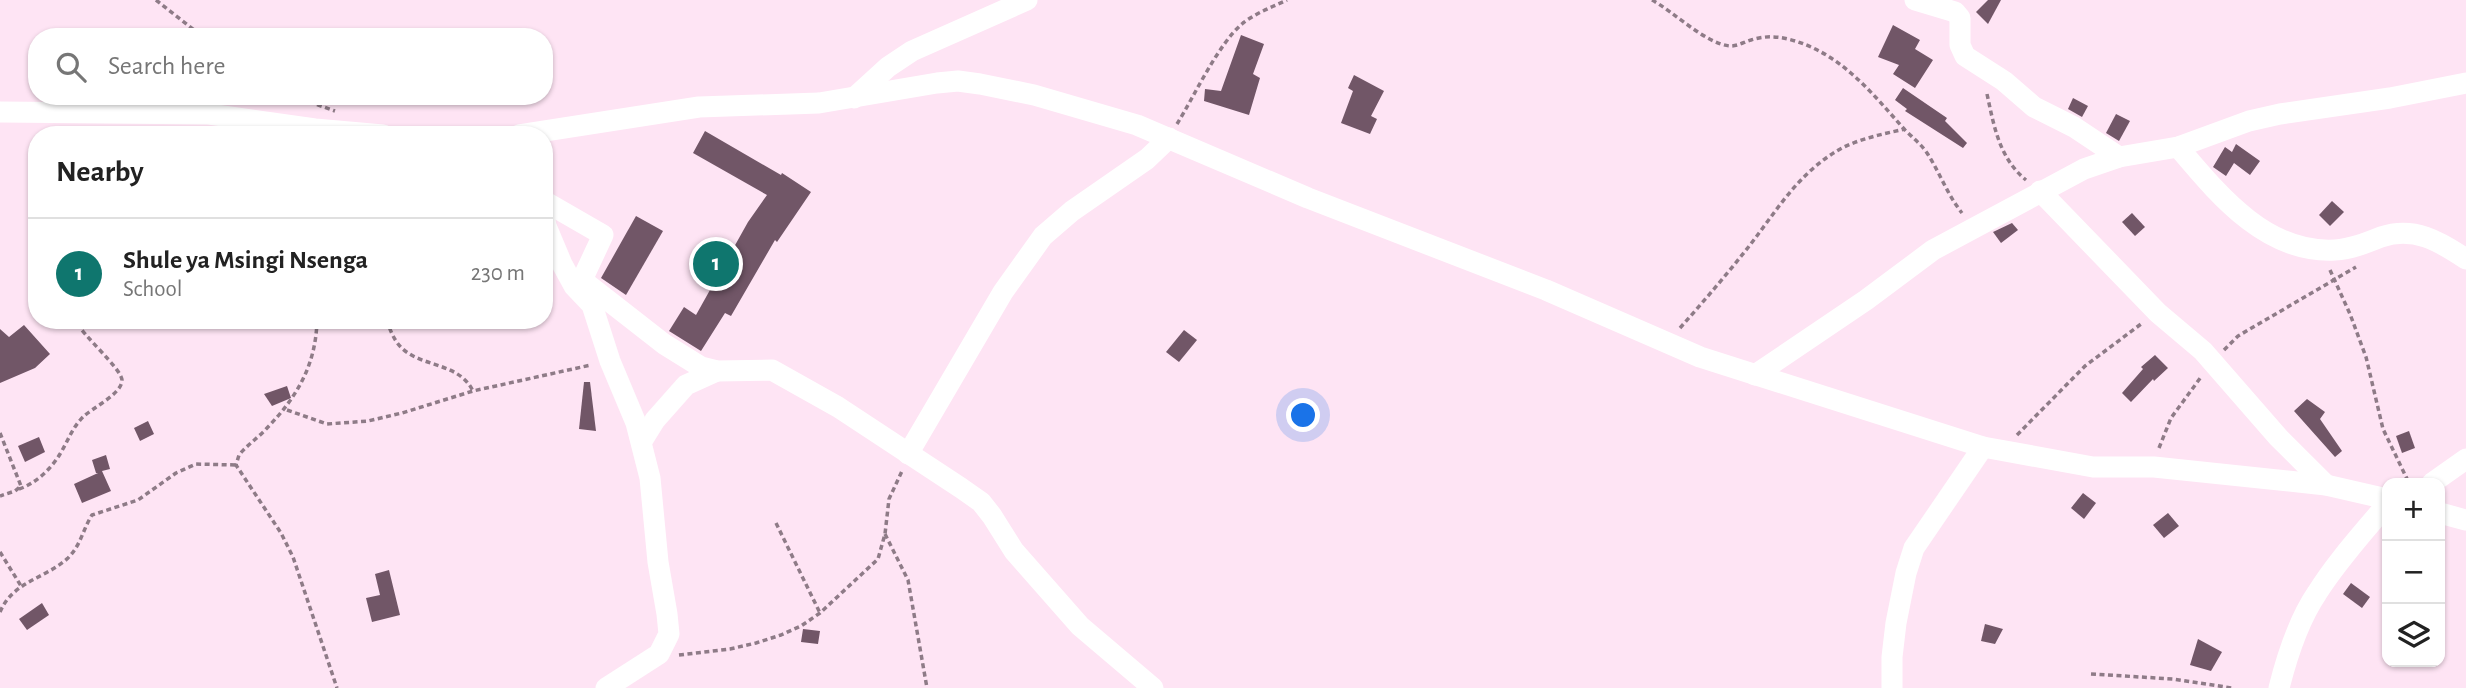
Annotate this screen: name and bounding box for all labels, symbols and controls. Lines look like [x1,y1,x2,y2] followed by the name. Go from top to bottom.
[28,28,553,105] search box
[52,48,90,86] icon: search
[108,53,226,79] text: Search here
[56,157,144,187] text: Nearby
[693,238,739,290] pin: 1
[123,247,368,273] text: Shule ya Msingi Nsenga
[75,262,83,285] text: 1
[471,262,525,285] text: 230 m
[123,278,182,301] text: School
[1286,398,1320,432] your location
[2382,478,2445,667] map controls
[2382,478,2445,541] button: +
[2382,541,2445,604] button: −
[2382,604,2445,667] button: layers

